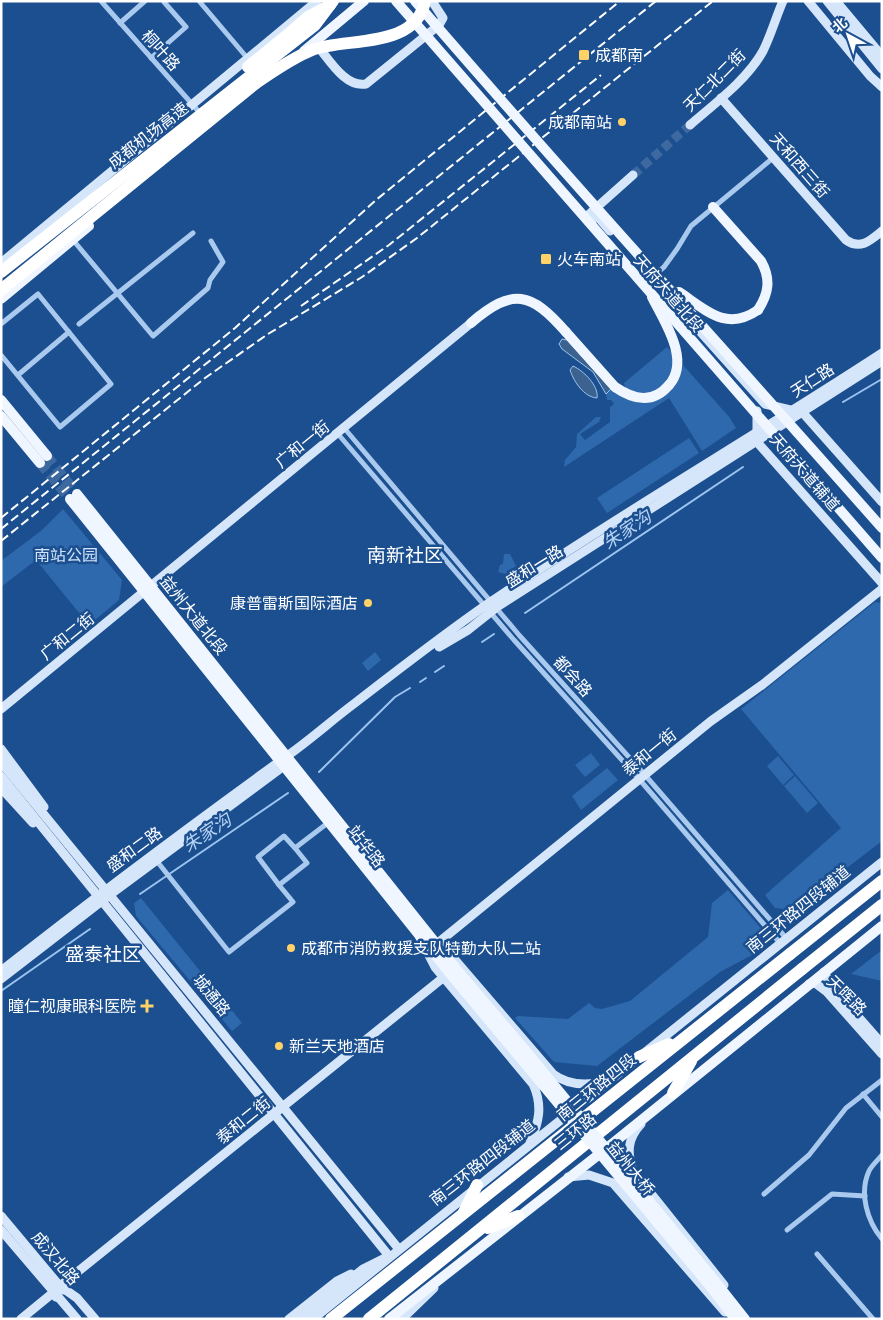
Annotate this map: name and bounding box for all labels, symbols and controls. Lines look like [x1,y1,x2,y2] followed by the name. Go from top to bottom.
[823,10,873,60] north arrow
[828,14,851,36] text: 北
[137,25,184,75] street label: 桐叶路
[595,45,643,66] place label: 成都南
[679,45,750,116] street label: 天仁北二街
[577,48,591,62] marker: 成都南
[104,98,193,173] street label: 成都机场高速
[548,112,612,133] place label: 成都南站
[616,116,628,128] marker: 成都南站
[765,128,834,202] street label: 天和西三街
[557,249,621,270] place label: 火车南站
[629,250,708,336] street label: 天府大道北段
[539,252,553,266] marker: 火车南站
[786,359,838,402] street label: 天仁路
[271,416,334,473] street label: 广和一街
[765,429,844,515] street label: 天府大道辅道
[598,504,658,555] water label: 朱家沟
[502,541,567,592] street label: 盛和一路
[367,543,443,568] district label: 南新社区
[34,545,98,566] park label: 南站公园
[155,571,232,659] street label: 益州大道北段
[230,593,358,614] place label: 康普雷斯国际酒店
[362,597,374,609] marker: 康普雷斯国际酒店
[36,608,99,665] street label: 广和二街
[549,651,596,701] street label: 都会路
[618,724,681,781] street label: 泰和一街
[178,807,238,858] water label: 朱家沟
[344,821,390,872] street label: 站华路
[102,822,166,877] street label: 盛和二路
[742,861,855,958] street label: 南三环路四段辅道
[301,938,541,959] place label: 成都市消防救援支队特勤大队二站
[65,942,141,967] district label: 盛泰社区
[285,942,297,954] marker: 成都市消防救援支队特勤大队二站
[188,970,235,1021] street label: 城通路
[822,971,871,1020] street label: 天晖路
[8,996,136,1017] place label: 瞳仁视康眼科医院
[140,999,154,1013] marker: 瞳仁视康眼科医院
[289,1036,385,1057] place label: 新兰天地酒店
[273,1040,285,1052] marker: 新兰天地酒店
[552,1049,640,1126] street label: 南三环路四段
[212,1092,275,1149] street label: 泰和二街
[550,1108,601,1155] street label: 三环路
[425,1115,539,1210] street label: 南三环路四段辅道
[602,1137,659,1200] street label: 益州大桥
[27,1227,84,1290] street label: 成汉北路

